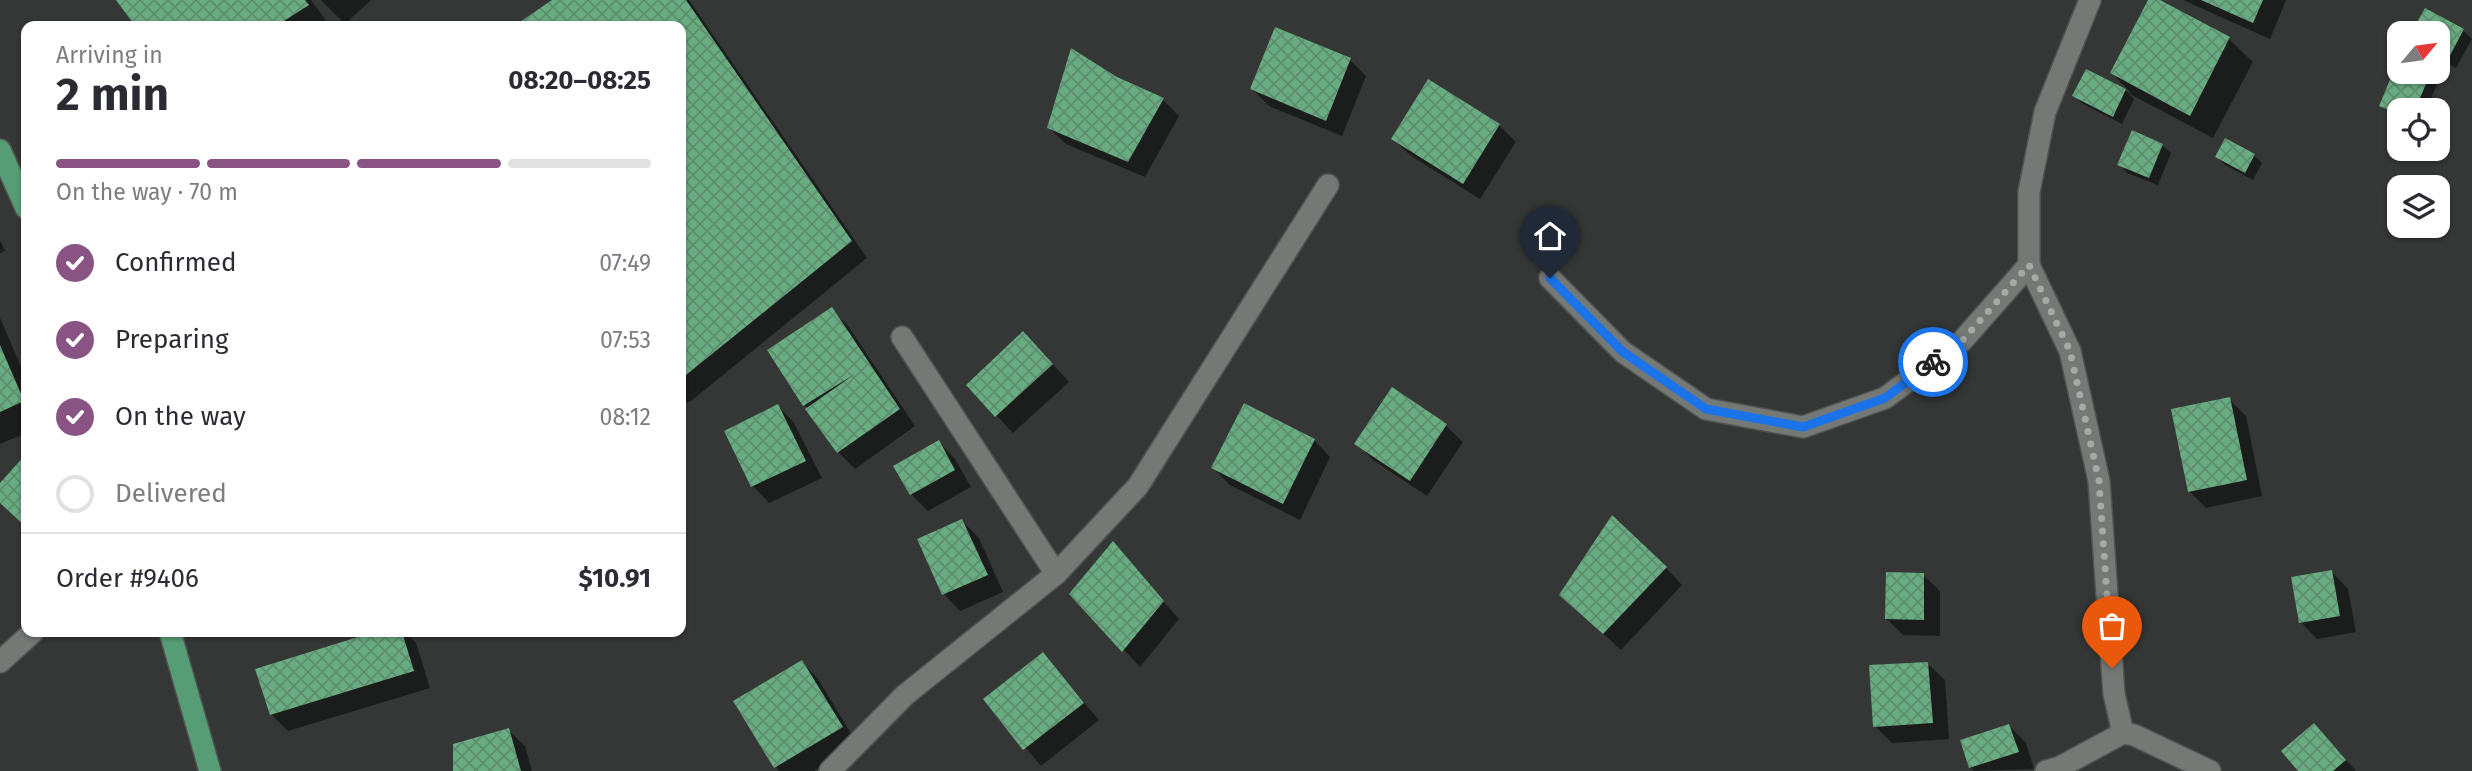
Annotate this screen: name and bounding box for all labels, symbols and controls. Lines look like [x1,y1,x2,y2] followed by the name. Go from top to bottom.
[2387,21,2450,84] north arrow
[2387,21,2450,238] map controls
[56,41,163,69] text: Arriving in
[508,65,651,96] text: 08:20–08:25
[56,67,169,122] text: 2 min
[2387,98,2450,161] button: locate
[2387,175,2450,238] button: layers
[56,178,238,206] text: On the way · 70 m
[1520,206,1580,278] pin
[1531,217,1569,255] icon: home
[56,244,94,282] icon: check
[115,247,236,278] text: Confirmed
[599,249,651,277] text: 07:49
[56,321,94,359] icon: check
[115,324,228,355] text: Preparing
[600,326,651,354] text: 07:53
[1898,327,1968,397] courier
[1914,343,1952,381] icon: bike
[56,398,94,436] icon: check
[115,401,246,432] text: On the way
[600,403,651,431] text: 08:12
[115,478,227,509] text: Delivered
[56,563,199,594] text: Order #9406
[579,563,651,594] text: $10.91
[2082,596,2142,668] pin
[2093,607,2131,645] icon: bag

